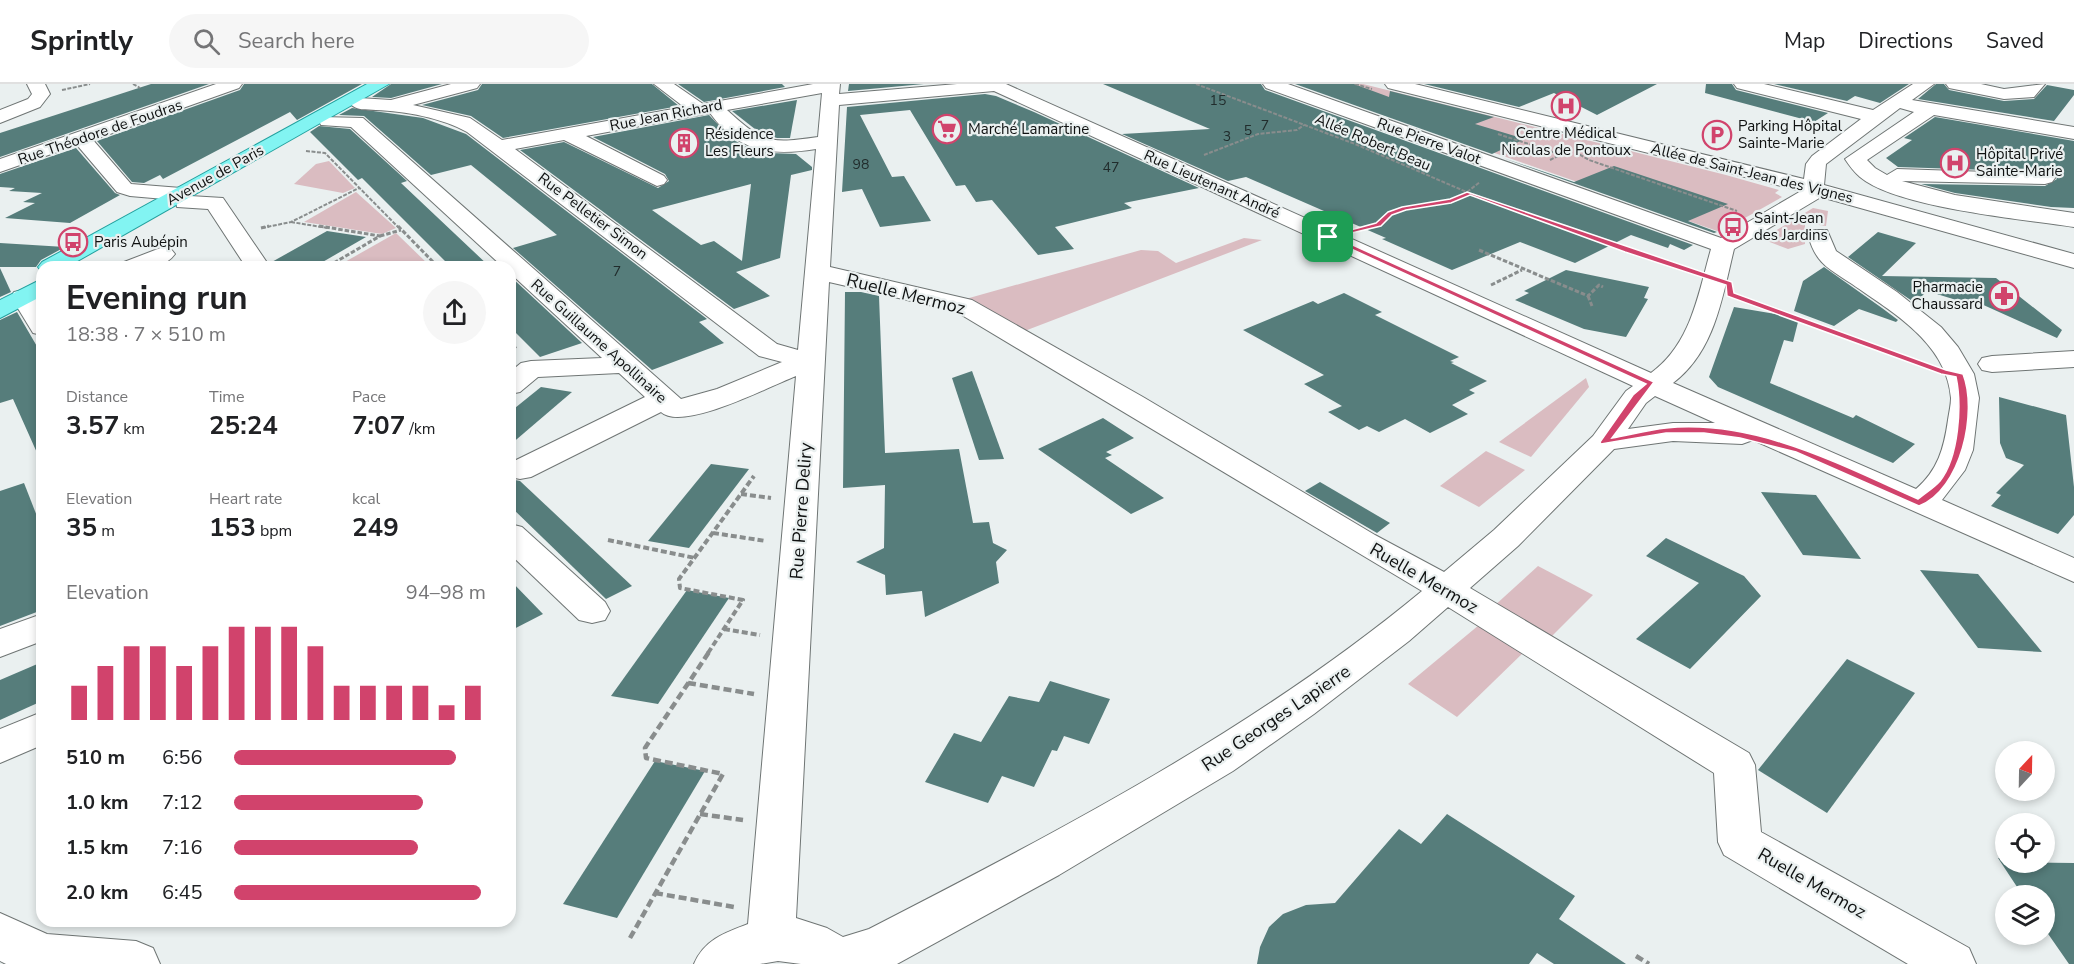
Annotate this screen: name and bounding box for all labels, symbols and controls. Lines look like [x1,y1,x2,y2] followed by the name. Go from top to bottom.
[169,14,589,68] search box
[30,22,133,60] text: Sprintly
[190,25,223,58] icon: search
[238,26,355,56] text: Search here
[1784,27,1825,55] text: Map
[1858,27,1953,55] text: Directions
[1986,27,2044,55] text: Saved
[1550,90,1582,122] hospital icon: Centre Médical Nicolas de Pontoux
[1210,91,1226,110] house number: 15
[15,94,185,170] street label: Rue Théodore de Foudras
[608,94,724,136] street label: Rue Jean Richard
[1312,109,1434,175] street label: Allée Robert Beau
[931,113,963,145] supermarket icon: Marché Lamartine
[1374,113,1484,169] street label: Rue Pierre Valot
[1261,116,1269,135] house number: 7
[1738,116,1843,153] place label: Parking Hôpital Sainte-Marie
[968,119,1089,139] place label: Marché Lamartine
[1701,119,1733,151] parking icon: Parking Hôpital Sainte-Marie
[1244,121,1252,140] house number: 5
[1501,123,1631,160] place label: Centre Médical Nicolas de Pontoux
[705,124,774,161] place label: Résidence Les Fleurs
[668,127,700,159] building icon: Résidence Les Fleurs
[1223,127,1231,146] house number: 3
[1649,138,1855,208] street label: Allée de Saint-Jean des Vignes
[163,140,267,210] street label: Avenue de Paris
[1976,144,2063,181] place label: Hôpital Privé Sainte-Marie
[1141,145,1283,223] street label: Rue Lieutenant André
[1939,147,1971,179] hospital icon: Hôpital Privé Sainte-Marie
[853,155,869,174] house number: 98
[1103,158,1119,177] house number: 47
[534,168,652,264] street label: Rue Pelletier Simon
[1754,208,1828,245] place label: Saint-Jean des Jardins
[1302,211,1353,262] pin
[1717,211,1749,243] bus stop icon: Saint-Jean des Jardins
[1311,220,1344,253] icon: arrive
[57,226,89,258] bus stop icon: Paris Aubépin
[94,232,188,252] place label: Paris Aubépin
[613,262,621,281] house number: 7
[844,268,968,320] street label: Ruelle Mermoz
[527,274,671,408] street label: Rue Guillaume Apollinaire
[66,276,248,321] text: Evening run
[1912,277,1983,314] place label: Pharmacie Chaussard
[1988,280,2020,312] pharmacy icon: Pharmacie Chaussard
[423,281,486,344] button: share
[66,321,226,348] text: 18:38 · 7 × 510 m
[66,386,128,408] text: Distance
[209,386,245,408] text: Time
[352,386,386,408] text: Pace
[66,408,119,443] text: 3.57
[209,408,278,443] text: 25:24
[352,408,405,443] text: 7:07
[119,418,145,440] text: km
[405,418,436,440] text: /km
[784,441,818,580] street label: Rue Pierre Deliry
[66,488,132,510] text: Elevation
[209,488,282,510] text: Heart rate
[352,488,380,510] text: kcal
[66,510,97,545] text: 35
[209,510,256,545] text: 153
[352,510,399,545] text: 249
[97,520,115,542] text: m
[256,520,292,542] text: bpm
[1365,537,1483,619] street label: Ruelle Mermoz
[66,579,149,606] text: Elevation
[406,579,486,606] text: 94–98 m
[1197,659,1355,777] street label: Rue Georges Lapierre
[1995,741,2055,801] north arrow
[1995,741,2055,945] map controls
[66,744,125,771] text: 510 m
[162,744,203,771] text: 6:56
[66,789,129,816] text: 1.0 km
[162,789,203,816] text: 7:12
[1995,813,2055,873] button: locate
[66,834,129,861] text: 1.5 km
[162,834,203,861] text: 7:16
[1753,842,1871,924] street label: Ruelle Mermoz
[66,879,129,906] text: 2.0 km
[162,879,203,906] text: 6:45
[1995,885,2055,945] button: layers

